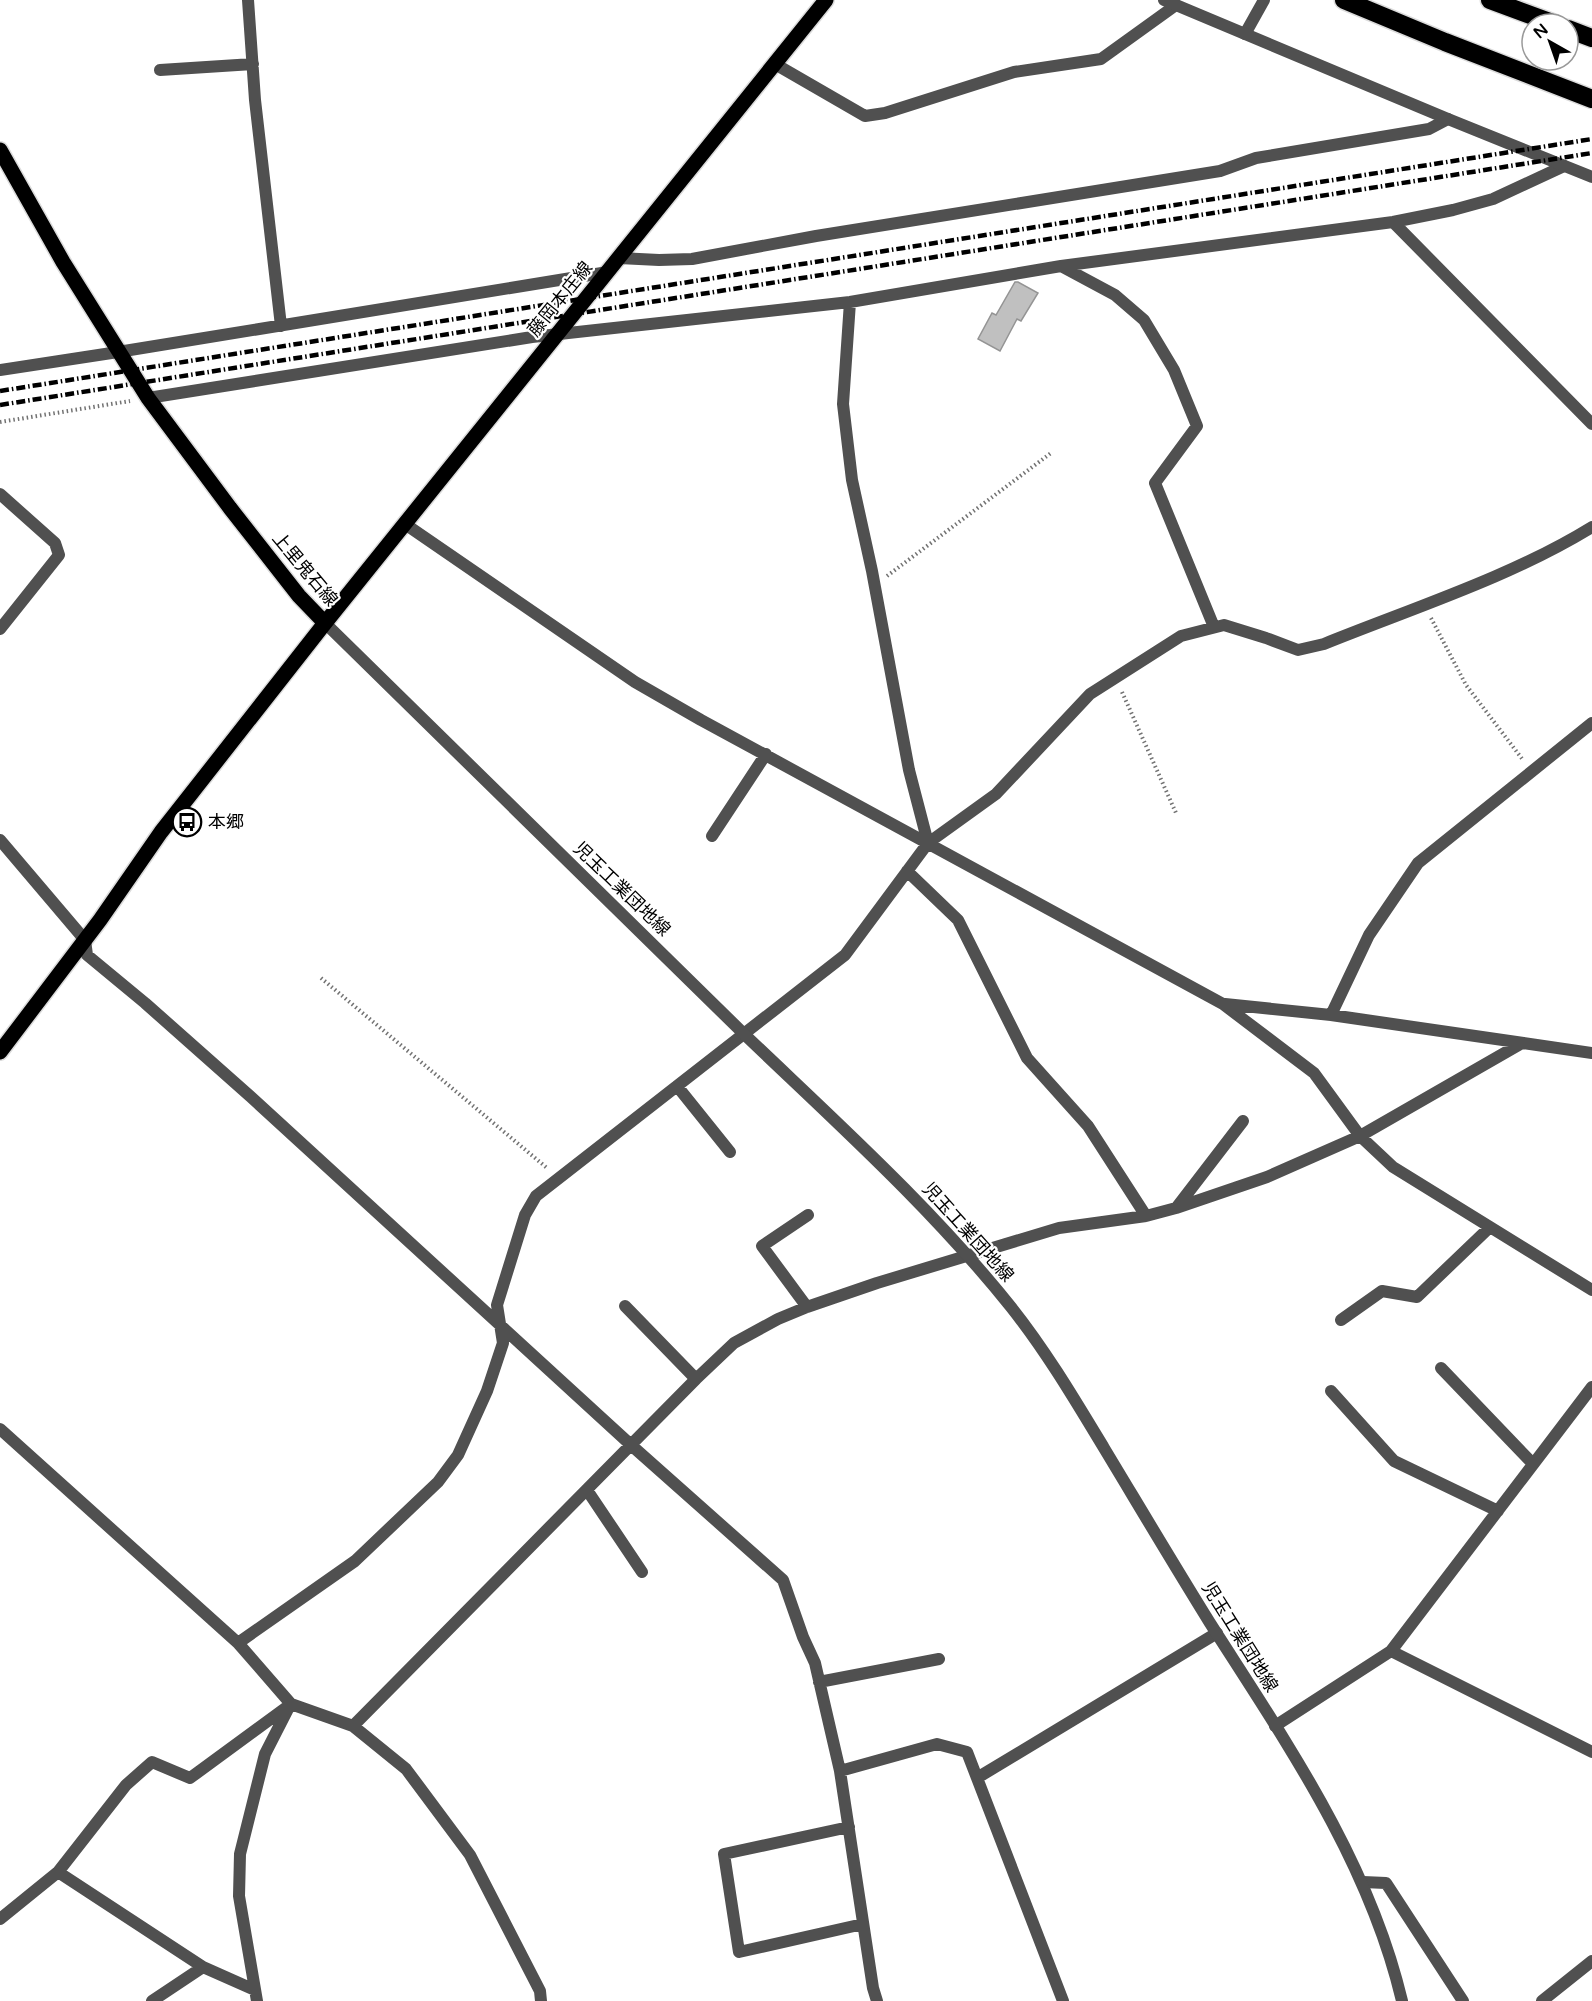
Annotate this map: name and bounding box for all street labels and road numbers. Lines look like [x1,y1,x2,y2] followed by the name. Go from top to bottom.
[523,257,597,341] street label: 藤岡本庄線
[268,527,342,611] street label: 上里鬼石線
[569,837,675,941] street label: 児玉工業団地線
[918,1178,1018,1286] street label: 児玉工業団地線
[1197,1578,1283,1696] street label: 児玉工業団地線

